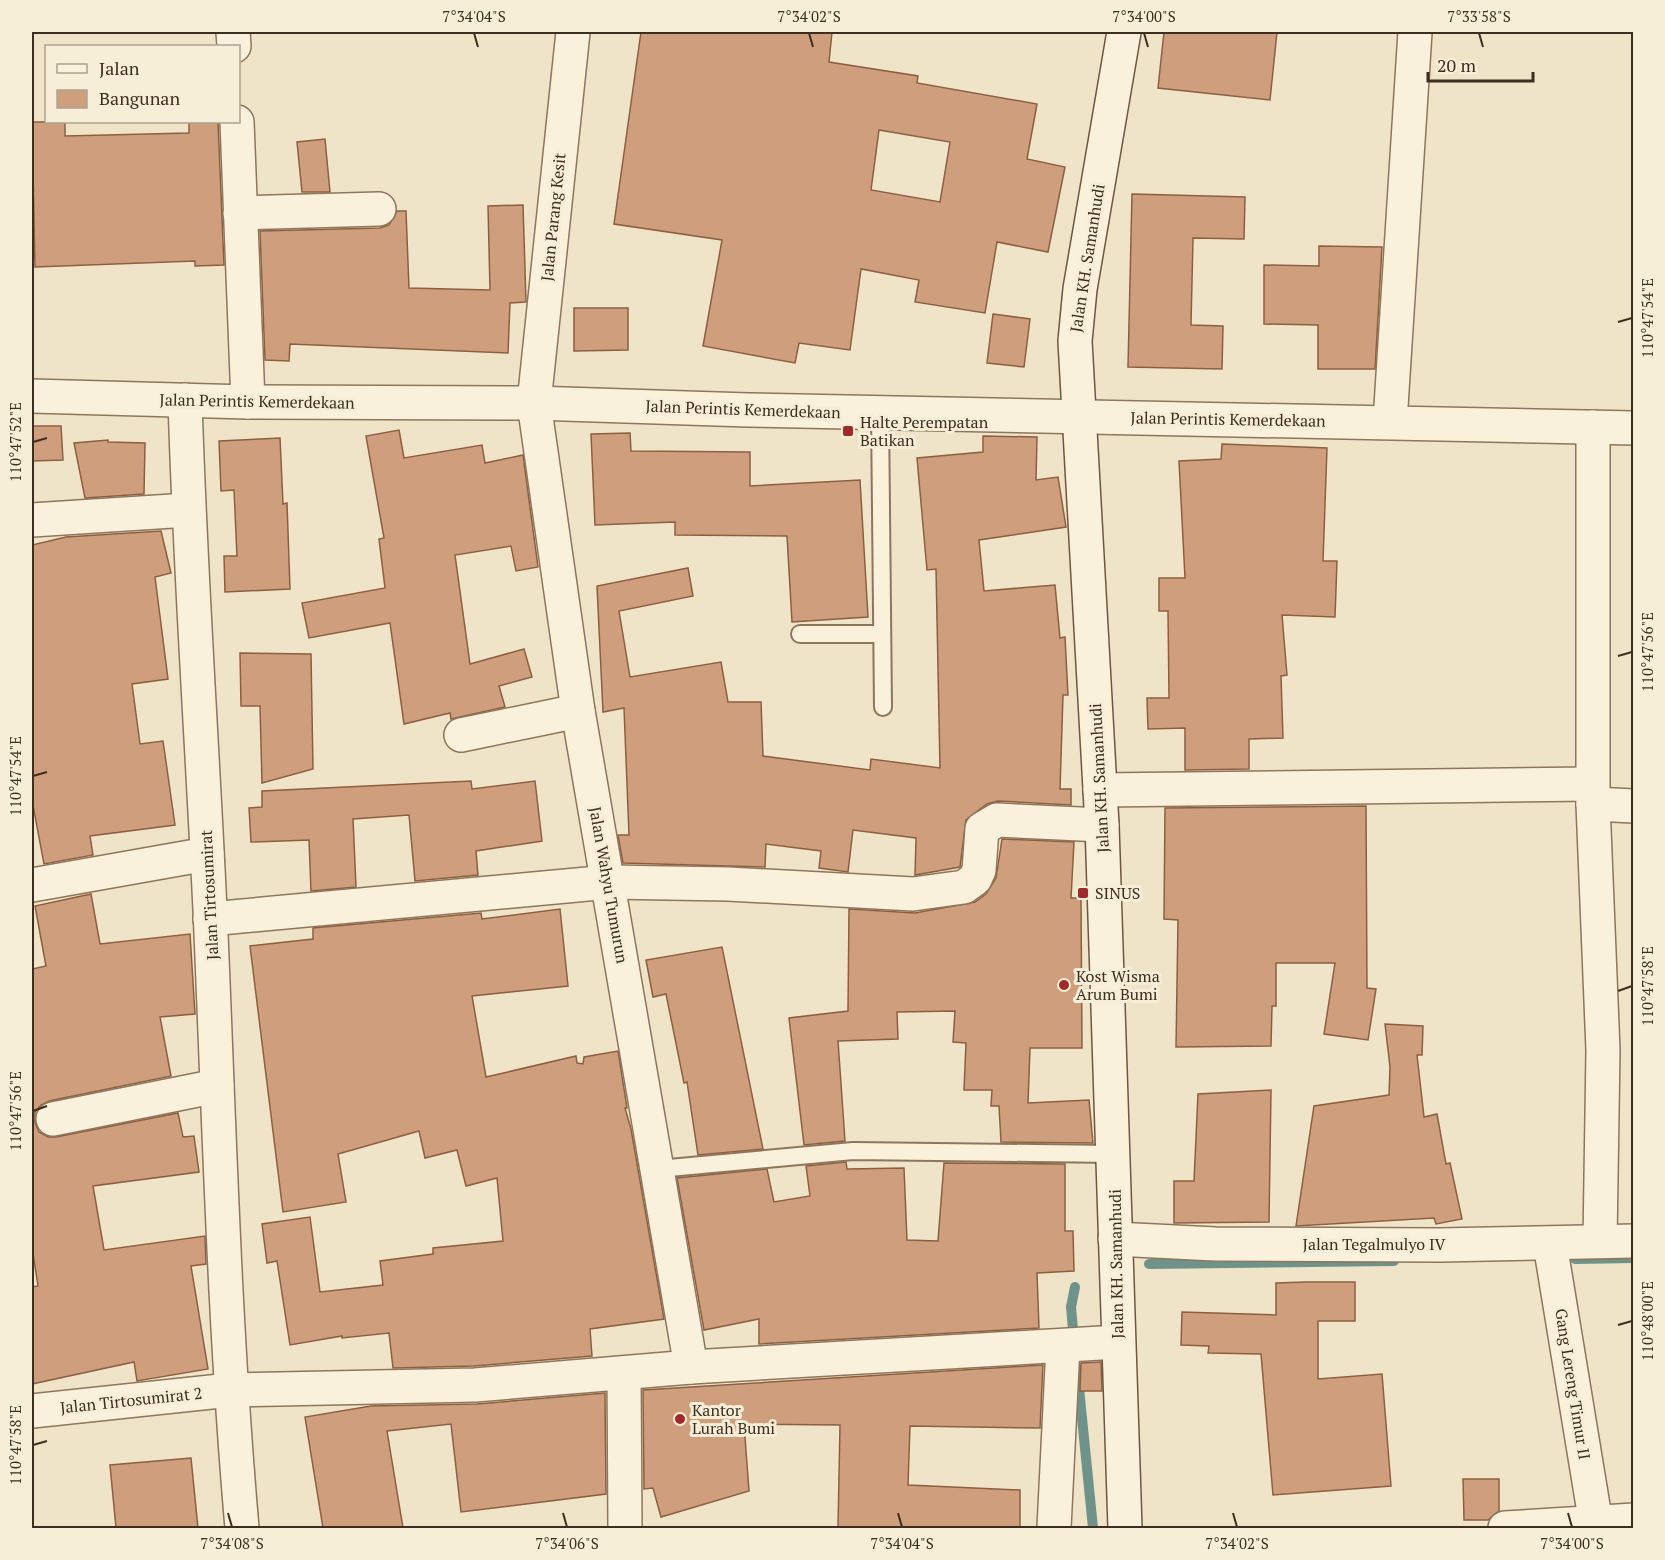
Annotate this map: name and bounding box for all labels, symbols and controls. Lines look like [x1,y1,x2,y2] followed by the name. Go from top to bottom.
[442,6,506,26] text: 7°34'04"S
[777,6,841,26] text: 7°34'02"S
[1112,6,1176,26] text: 7°34'00"S
[1447,6,1511,26] text: 7°33'58"S
[45,45,240,123] legend
[1428,45,1533,83] scale bar
[1437,53,1477,77] text: 20 m
[99,56,140,80] text: Jalan
[99,86,180,110] text: Bangunan
[535,152,571,282] street label: Jalan Parang Kesit
[1064,182,1110,334] street label: Jalan KH. Samanhudi
[1637,278,1657,358] text: 110°47'54"E
[159,388,355,414] street label: Jalan Perintis Kemerdekaan
[645,395,842,423] street label: Jalan Perintis Kemerdekaan
[5,402,25,482] text: 110°47'52"E
[1130,406,1326,432] street label: Jalan Perintis Kemerdekaan
[860,411,989,451] place label: Halte Perempatan Batikan
[841,424,855,438] marker: Halte Perempatan Batikan
[1637,612,1657,692] text: 110°47'56"E
[1084,702,1114,853] street label: Jalan KH. Samanhudi
[5,736,25,816] text: 110°47'54"E
[584,805,634,966] street label: Jalan Wahyu Tumurun
[195,829,223,961] street label: Jalan Tirtosumirat
[1095,882,1140,904] place label: SINUS
[1076,886,1090,900] marker: SINUS
[1637,946,1657,1026] text: 110°47'58"E
[1076,965,1160,1005] place label: Kost Wisma Arum Bumi
[1057,978,1071,992] marker: Kost Wisma Arum Bumi
[5,1071,25,1151] text: 110°47'56"E
[1104,1189,1128,1339] street label: Jalan KH. Samanhudi
[1303,1233,1446,1255] street label: Jalan Tegalmulyo IV
[1637,1281,1657,1361] text: 110°48'00"E
[1550,1307,1596,1461] street label: Gang Lereng Timur II
[59,1382,203,1418] street label: Jalan Tirtosumirat 2
[692,1399,775,1439] place label: Kantor Lurah Bumi
[5,1405,25,1485] text: 110°47'58"E
[673,1412,687,1426] marker: Kantor Lurah Bumi
[200,1533,264,1553] text: 7°34'08"S
[535,1533,599,1553] text: 7°34'06"S
[870,1533,934,1553] text: 7°34'04"S
[1205,1533,1269,1553] text: 7°34'02"S
[1540,1533,1604,1553] text: 7°34'00"S

